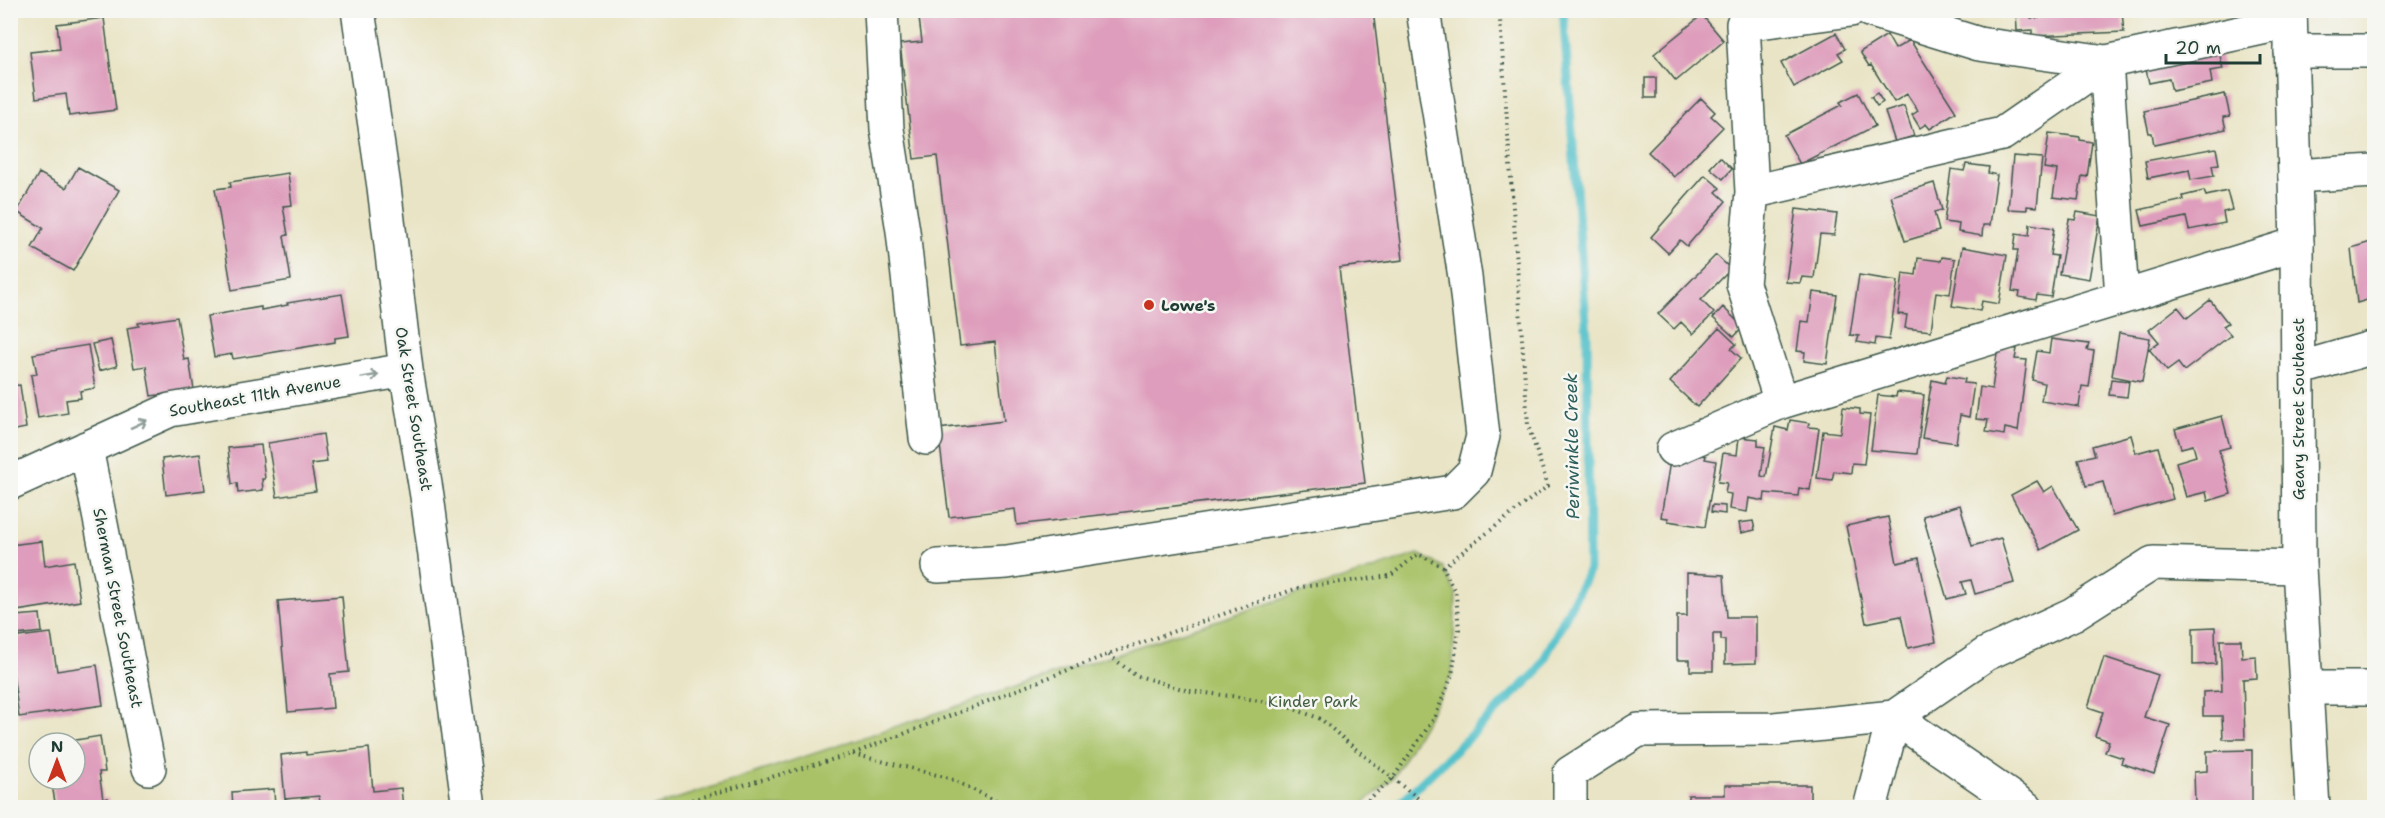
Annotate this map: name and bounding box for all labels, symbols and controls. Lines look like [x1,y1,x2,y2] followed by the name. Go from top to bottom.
[2166,27,2260,65] scale bar
[2175,36,2221,60] text: 20 m
[1161,295,1215,316] place label: Lowe's
[1142,298,1156,312] marker: Lowe's
[2288,318,2309,500] street label: Geary Street Southeast
[391,325,437,493] street label: Oak Street Southeast
[360,370,380,381] one-way arrow
[167,371,343,421] street label: Southeast 11th Avenue
[1559,372,1585,519] water label: Periwinkle Creek
[130,417,148,429] one-way arrow
[88,506,148,710] street label: Sherman Street Southeast
[1268,691,1358,712] park label: Kinder Park
[27,731,87,791] north arrow
[51,736,63,757] text: N

